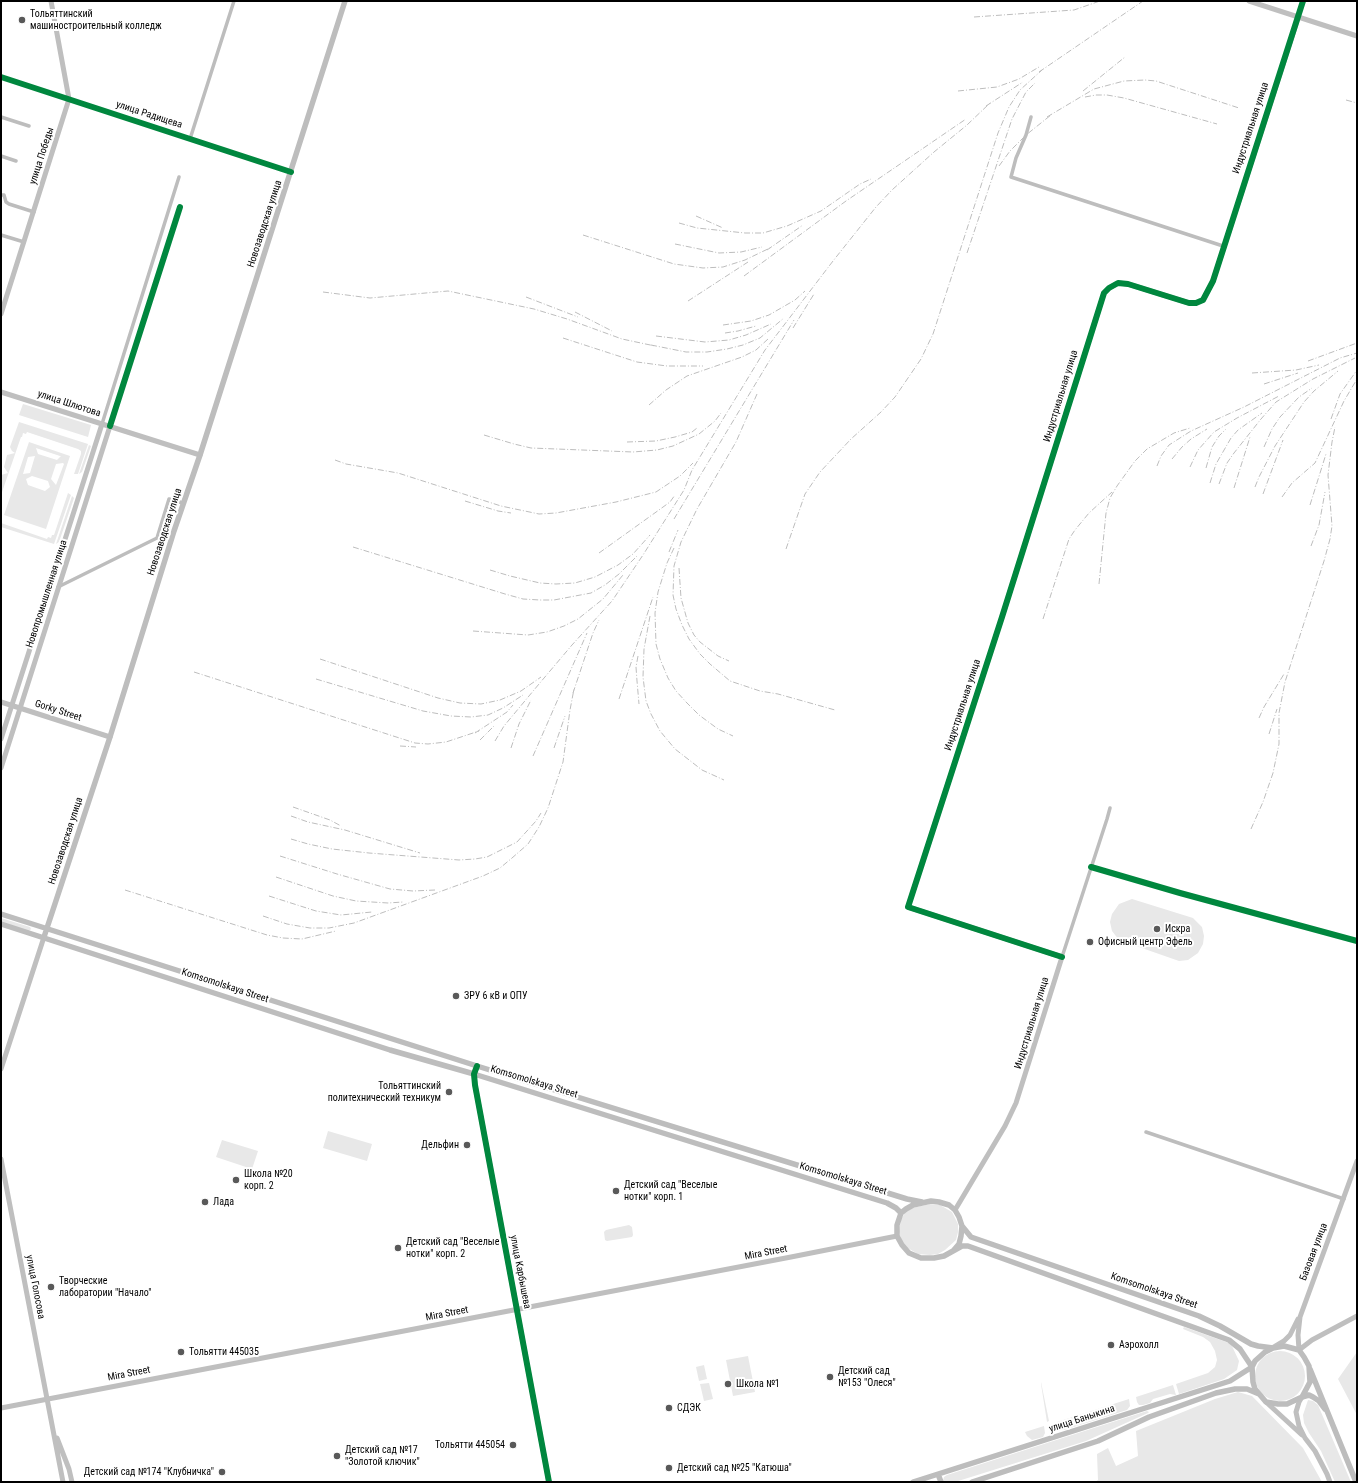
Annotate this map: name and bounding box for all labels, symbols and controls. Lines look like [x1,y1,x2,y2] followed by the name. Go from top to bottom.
[30,8,162,32] place label: Тольяттинский машиностроительный колледж
[17,15,27,25] marker: Тольяттинский машиностроительный колледж
[1231,81,1271,175] street label: Индустриальная улица
[114,99,184,131] street label: улица Радищева
[27,126,57,186] street label: улица Победы
[245,179,285,269] street label: Новозаводская улица
[1041,349,1081,443] street label: Индустриальная улица
[36,388,102,420] street label: улица Шлютова
[145,487,185,577] street label: Новозаводская улица
[24,539,70,649] street label: Новопромышленная улица
[943,658,983,752] street label: Индустриальная улица
[33,698,83,724] street label: Gorky Street
[46,796,86,886] street label: Новозаводская улица
[1165,923,1190,935] place label: Искра
[1152,924,1162,934] marker: Искра
[1098,936,1193,948] place label: Офисный центр Эфель
[1085,937,1095,947] marker: Офисный центр Эфель
[180,966,270,1006] street label: Komsomolskaya Street
[1012,976,1052,1070] street label: Индустриальная улица
[464,990,527,1002] place label: ЗРУ 6 кВ и ОПУ
[451,991,461,1001] marker: ЗРУ 6 кВ и ОПУ
[489,1063,579,1101] street label: Komsomolskaya Street
[328,1080,441,1104] place label: Тольяттинский политехнический техникум
[444,1087,454,1097] marker: Тольяттинский политехнический техникум
[421,1139,459,1151] place label: Дельфин
[462,1140,472,1150] marker: Дельфин
[798,1160,888,1198] street label: Komsomolskaya Street
[244,1168,293,1192] place label: Школа №20 корп. 2
[231,1175,241,1185] marker: Школа №20 корп. 2
[624,1179,717,1202] place label: Детский сад "Веселые нотки" корп. 1
[611,1186,621,1196] marker: Детский сад "Веселые нотки" корп. 1
[213,1196,234,1208] place label: Лада
[200,1197,210,1207] marker: Лада
[1297,1221,1331,1283] street label: Базовая улица
[507,1234,533,1310] street label: улица Карбышева
[406,1236,499,1260] place label: Детский сад "Веселые нотки" корп. 2
[393,1243,403,1253] marker: Детский сад "Веселые нотки" корп. 2
[744,1243,788,1263] street label: Mira Street
[23,1254,47,1320] street label: улица Голосова
[1109,1271,1199,1311] street label: Komsomolskaya Street
[59,1275,151,1298] place label: Творческие лаборатории "Начало"
[46,1282,56,1292] marker: Творческие лаборатории "Начало"
[425,1304,469,1324] street label: Mira Street
[1119,1339,1159,1351] place label: Аэрохолл
[1106,1340,1116,1350] marker: Аэрохолл
[189,1346,259,1358] place label: Тольятти 445035
[176,1347,186,1357] marker: Тольятти 445035
[107,1364,151,1384] street label: Mira Street
[838,1365,896,1388] place label: Детский сад №153 "Олеся"
[825,1372,835,1382] marker: Детский сад №153 "Олеся"
[736,1378,780,1390] place label: Школа №1
[723,1379,733,1389] marker: Школа №1
[677,1402,701,1414] place label: СДЭК
[664,1403,674,1413] marker: СДЭК
[1048,1403,1116,1435] street label: улица Баныкина
[435,1439,505,1451] place label: Тольятти 445054
[508,1440,518,1450] marker: Тольятти 445054
[345,1444,420,1468] place label: Детский сад №17 "Золотой ключик"
[332,1451,342,1461] marker: Детский сад №17 "Золотой ключик"
[677,1462,792,1474] place label: Детский сад №25 "Катюша"
[664,1463,674,1473] marker: Детский сад №25 "Катюша"
[84,1466,214,1478] place label: Детский сад №174 "Клубничка"
[217,1467,227,1477] marker: Детский сад №174 "Клубничка"

